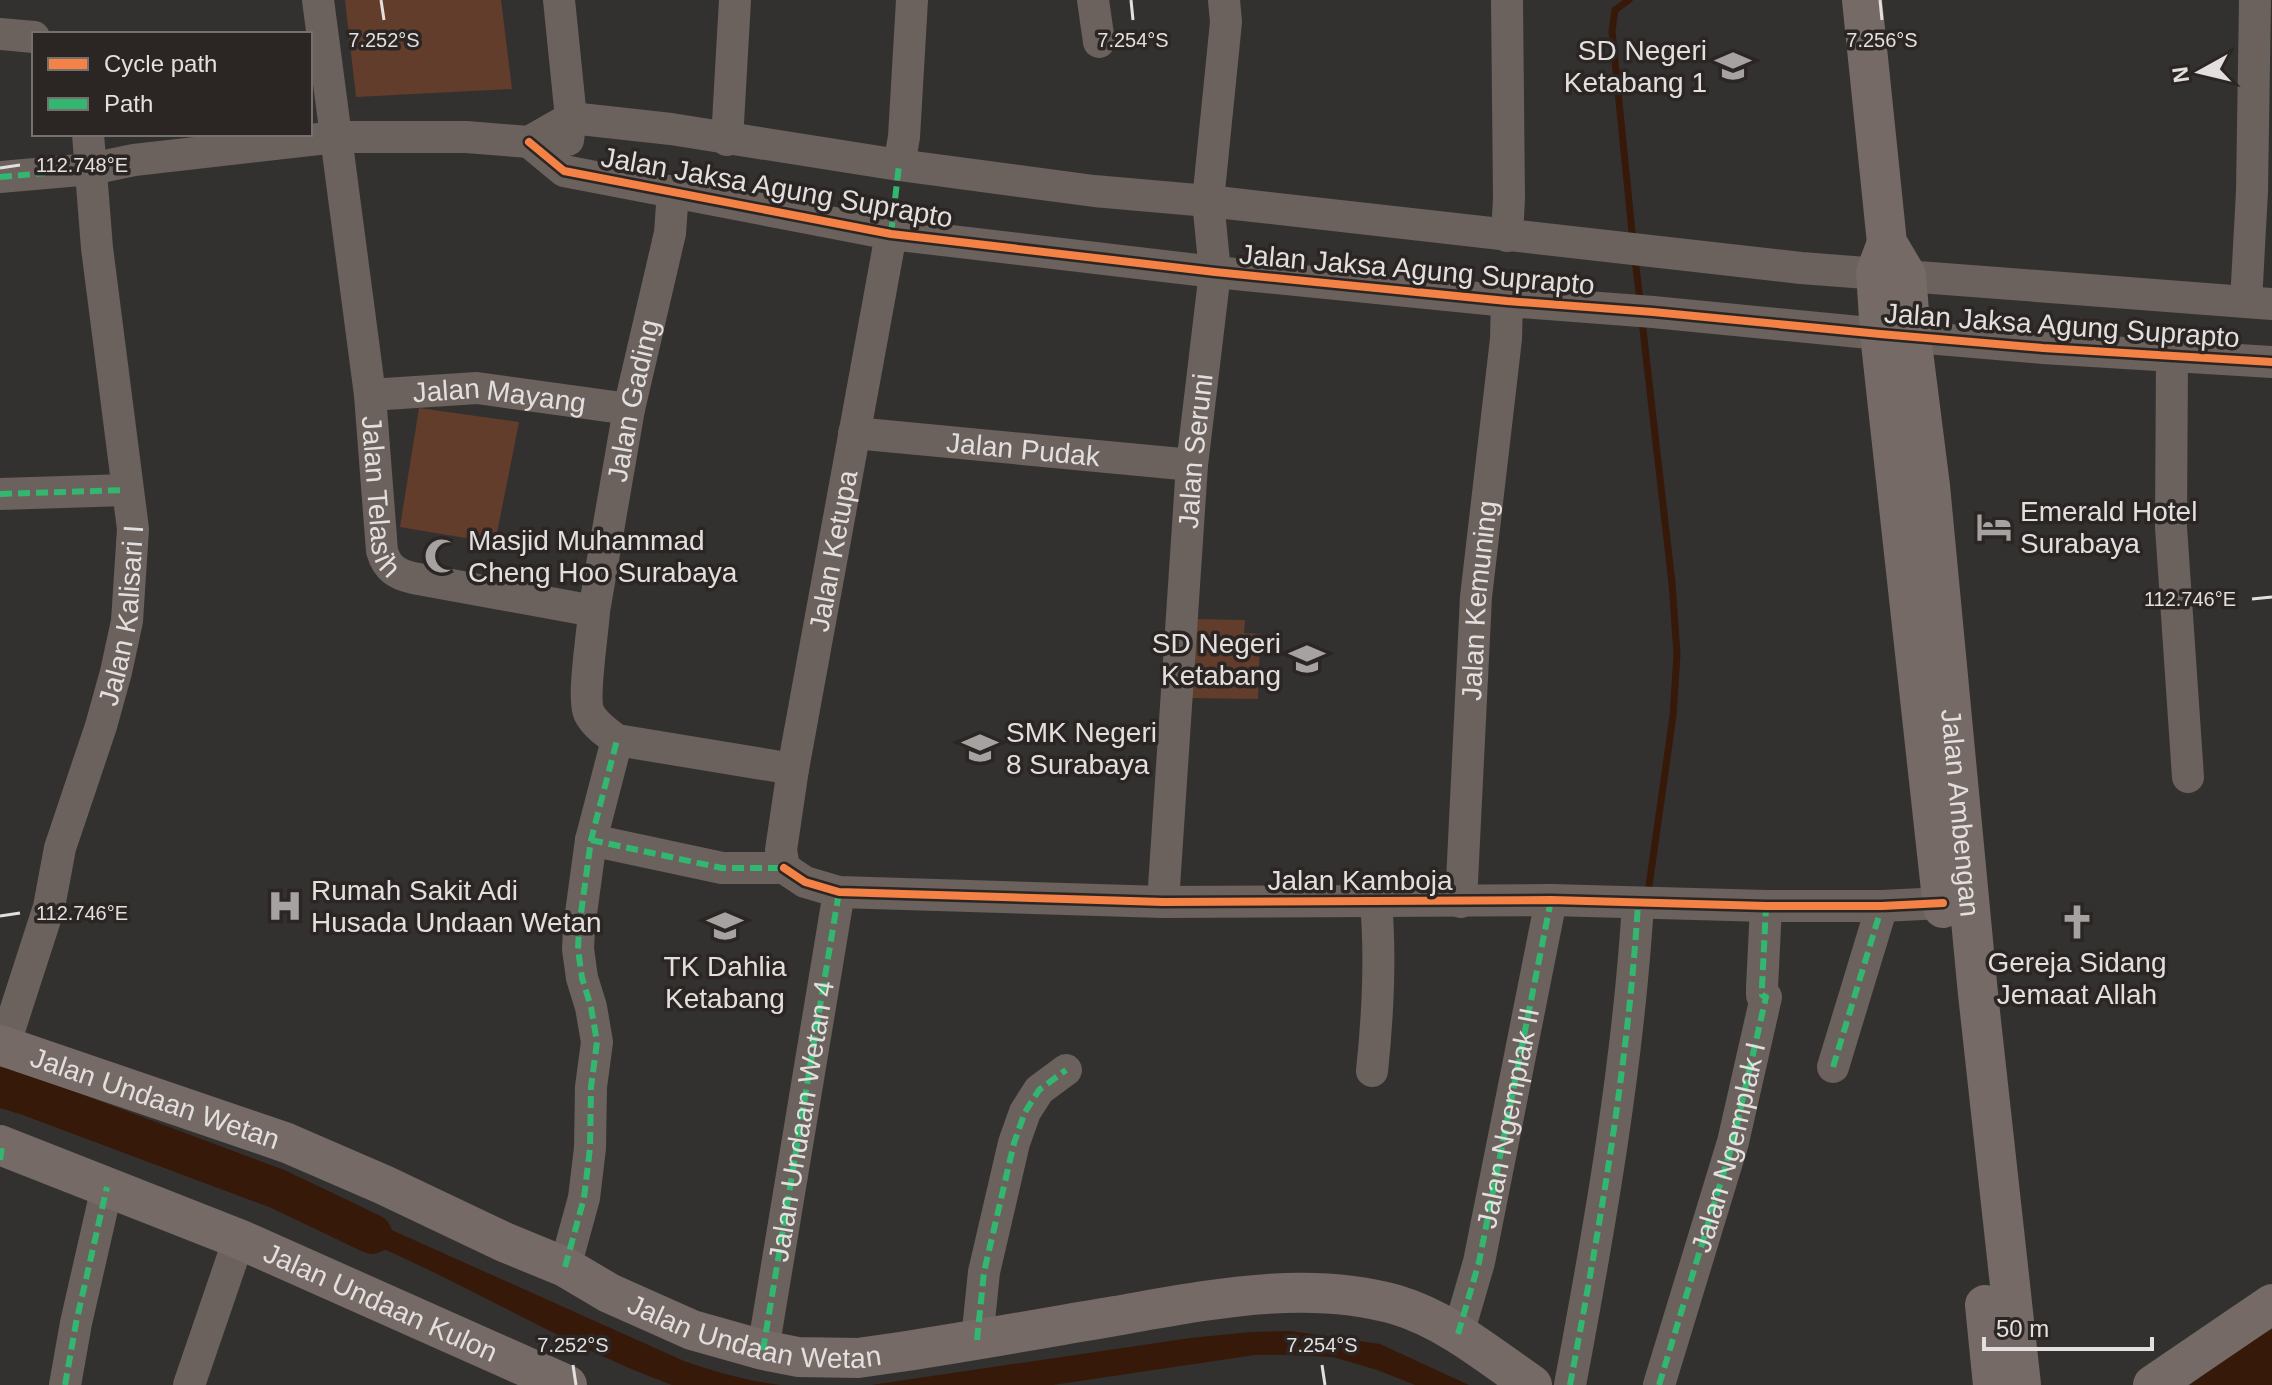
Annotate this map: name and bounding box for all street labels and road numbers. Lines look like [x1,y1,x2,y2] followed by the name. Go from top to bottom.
[599,141,955,234] street label: Jalan Jaksa Agung Suprapto
[1238,239,1596,300] street label: Jalan Jaksa Agung Suprapto
[1883,298,2241,353] street label: Jalan Jaksa Agung Suprapto
[602,316,665,484] street label: Jalan Gading
[1173,372,1219,530] street label: Jalan Seruni
[412,373,588,419] street label: Jalan Mayang
[356,415,407,584] street label: Jalan Telasih
[945,427,1102,472] street label: Jalan Pudak
[803,467,864,634] street label: Jalan Ketupa
[1456,499,1503,701] street label: Jalan Kemuning
[92,524,149,709] street label: Jalan Kalisari I
[1935,707,1986,918] street label: Jalan Ambengan
[1267,865,1453,896] street label: Jalan Kamboja
[763,978,840,1264] street label: Jalan Undaan Wetan 4
[1471,1005,1545,1231] street label: Jalan Ngemplak II
[1685,1039,1771,1256] street label: Jalan Ngemplak I
[26,1042,284,1155] street label: Jalan Undaan Wetan
[259,1237,502,1368] street label: Jalan Undaan Kulon
[623,1289,883,1374] street label: Jalan Undaan Wetan

